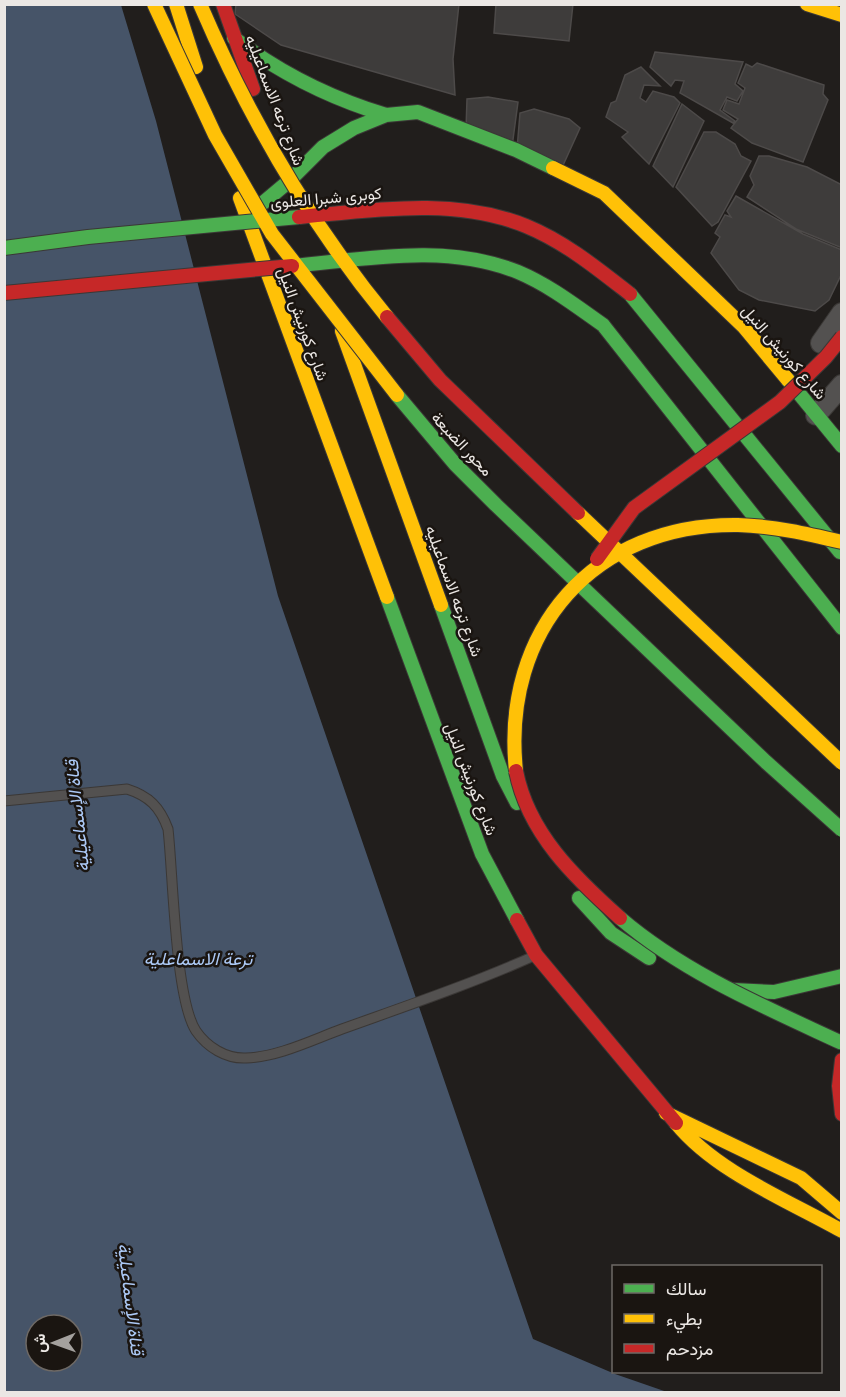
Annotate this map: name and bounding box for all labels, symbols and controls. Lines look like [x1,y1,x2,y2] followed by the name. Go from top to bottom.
[240,32,309,169] street label: شارع ترعه الاسماعيليه
[270,184,383,213] street label: كوبرى شبرا العلوى
[272,265,332,384] street label: شارع كورنيش النيل
[736,301,830,404] street label: شارع كورنيش النيل
[427,408,496,481] street label: محور الضبعة
[420,523,487,660] street label: شارع ترعه الاسماعيليه
[439,720,501,839] street label: شارع كورنيش النيل
[60,757,95,873] water label: قناة الإسماعيلية
[144,948,255,970] water label: ترعة الاسماعلية
[112,1242,148,1358] water label: قناة الإسماعيلية
[612,1265,822,1373] legend
[666,1278,706,1299] text: سالك
[666,1308,702,1334] text: بطيء
[24,1313,84,1373] north arrow
[30,1333,49,1353] text: ش
[666,1338,713,1361] text: مزدحم

